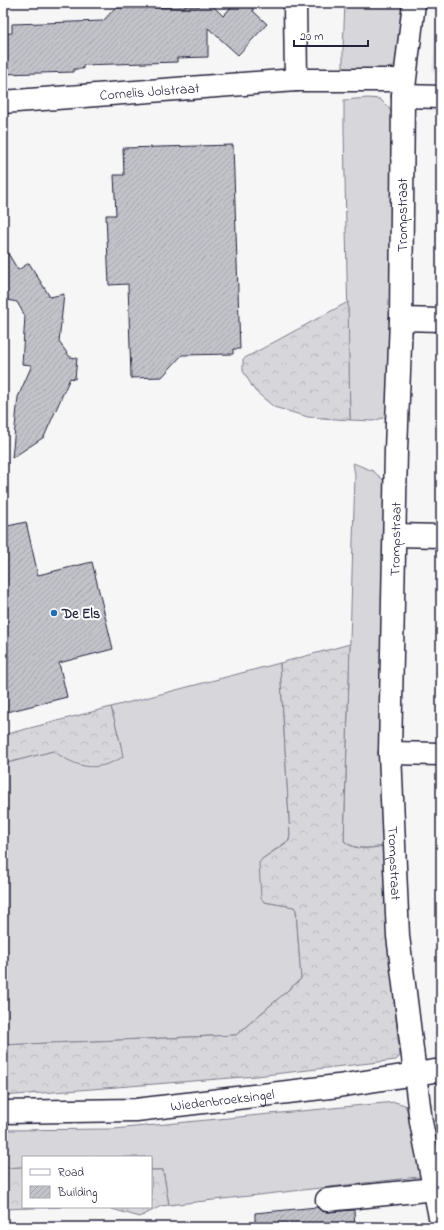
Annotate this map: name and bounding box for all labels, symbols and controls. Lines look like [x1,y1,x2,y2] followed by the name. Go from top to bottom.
[294,22,368,48] scale bar
[300,28,323,46] text: 20 m
[99,78,201,107] street label: Cornelis Jolstraat
[393,178,414,252] street label: Trompstraat
[385,501,408,576] street label: Trompstraat
[61,604,100,625] place label: De Els
[49,608,59,618] marker: De Els
[381,826,405,901] street label: Trompstraat
[169,1085,276,1118] street label: Wiedenbroeksingel
[22,1156,152,1208] legend
[58,1164,84,1182] text: Road
[57,1184,97,1203] text: Building

